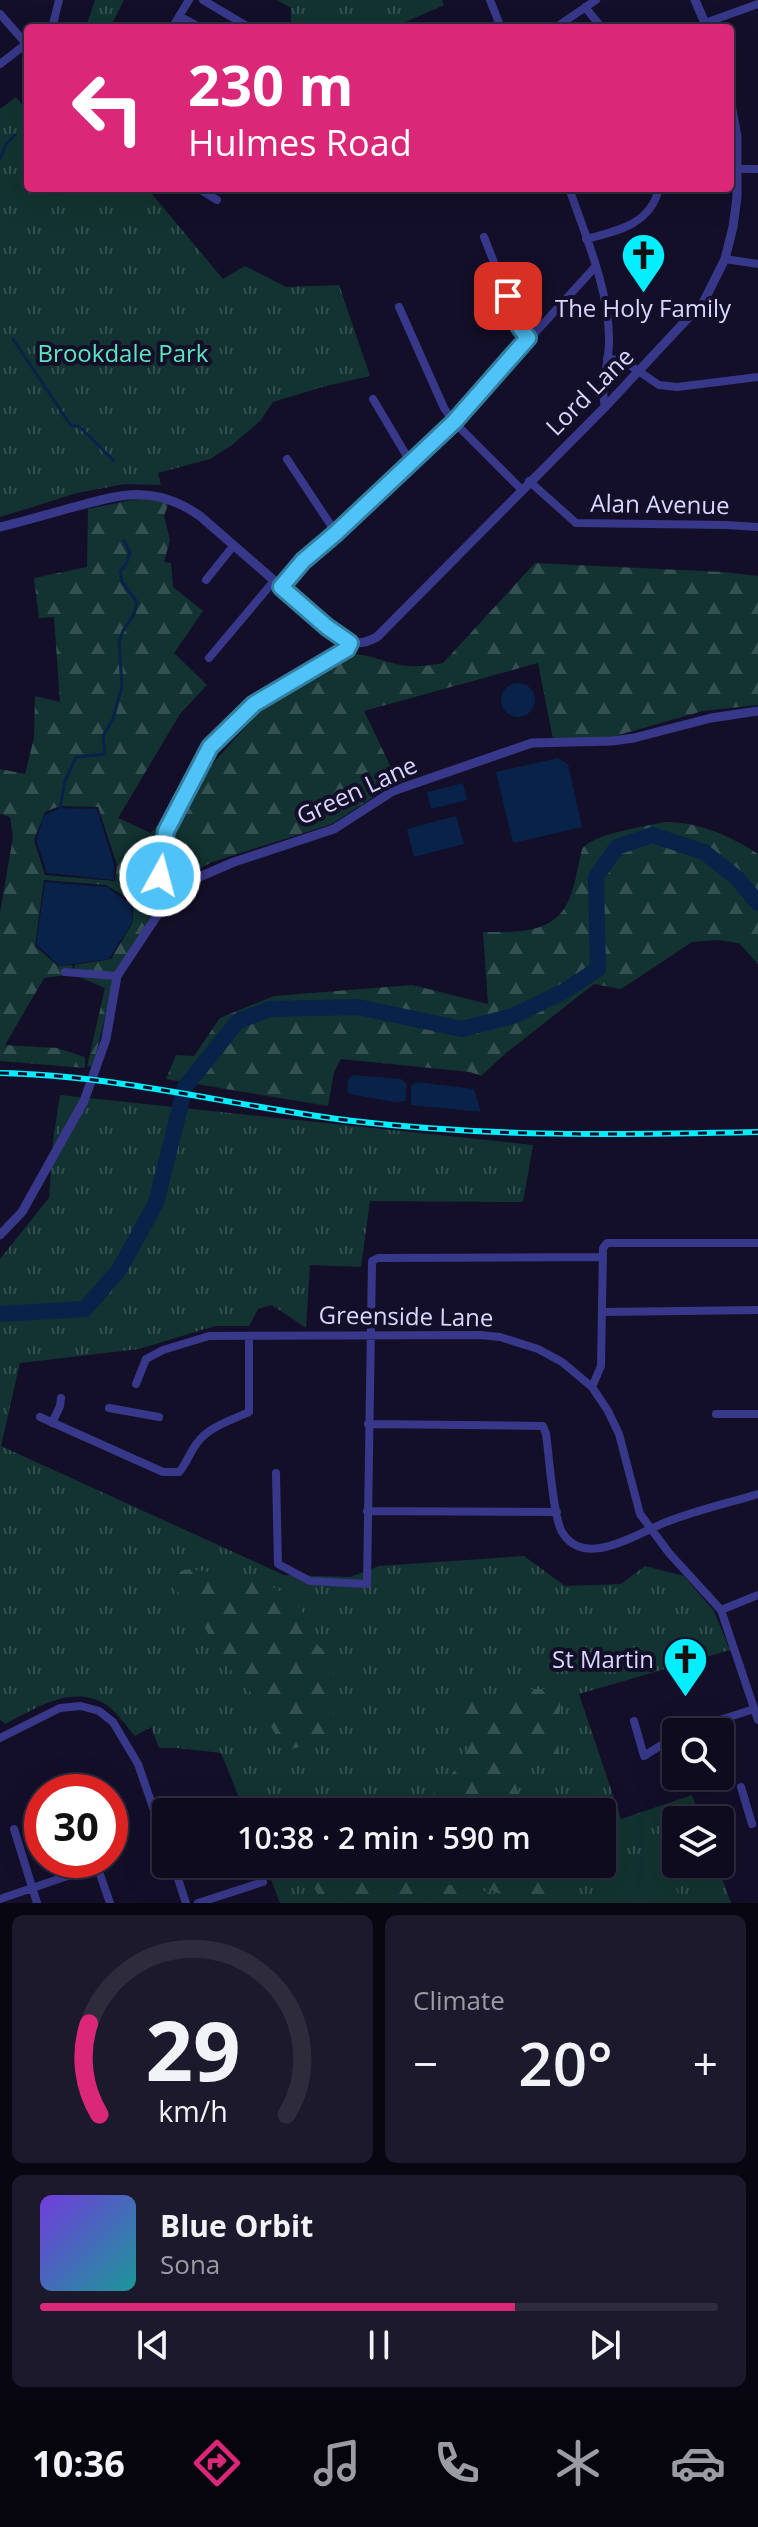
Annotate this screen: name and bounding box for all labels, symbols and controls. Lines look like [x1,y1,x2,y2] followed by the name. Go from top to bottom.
[188,46,354,122] text: 230 m
[56,56,160,160] icon: left
[188,118,412,167] text: Hulmes Road
[619,231,667,294] church icon: The Holy Family
[474,262,542,330] pin
[486,274,530,318] icon: arrive
[555,291,732,324] place label: The Holy Family
[38,336,209,369] park label: Brookdale Park
[538,340,640,442] street label: Lord Lane
[590,486,730,521] street label: Alan Avenue
[291,747,422,832] street label: Green Lane
[118,834,202,918] position arrow
[318,1297,494,1334] street label: Greenside Lane
[661,1636,709,1699] church icon: St Martin
[552,1642,654,1675] place label: St Martin
[662,1718,734,1878] map controls
[662,1718,734,1790] button: search
[24,1774,128,1878] speed limit sign: 30
[662,1806,734,1878] button: layers
[237,1817,531,1858] text: 10:38 · 2 min · 590 m
[413,1982,505,2018] text: Climate
[145,1992,240,2105] text: 29
[518,2022,613,2104] text: 20°
[413,2033,438,2093] text: −
[693,2033,718,2093] text: +
[158,2091,227,2130] text: km/h
[160,2205,313,2246] text: Blue Orbit
[160,2246,220,2282] text: Sona
[131,2323,175,2367] icon: previous
[357,2323,401,2367] icon: pause
[583,2323,627,2367] icon: next
[189,2435,245,2491] icon: directions
[309,2435,365,2491] icon: music
[429,2435,485,2491] icon: phone
[550,2435,606,2491] icon: climate
[670,2435,726,2491] icon: car
[32,2439,125,2488] text: 10:36

